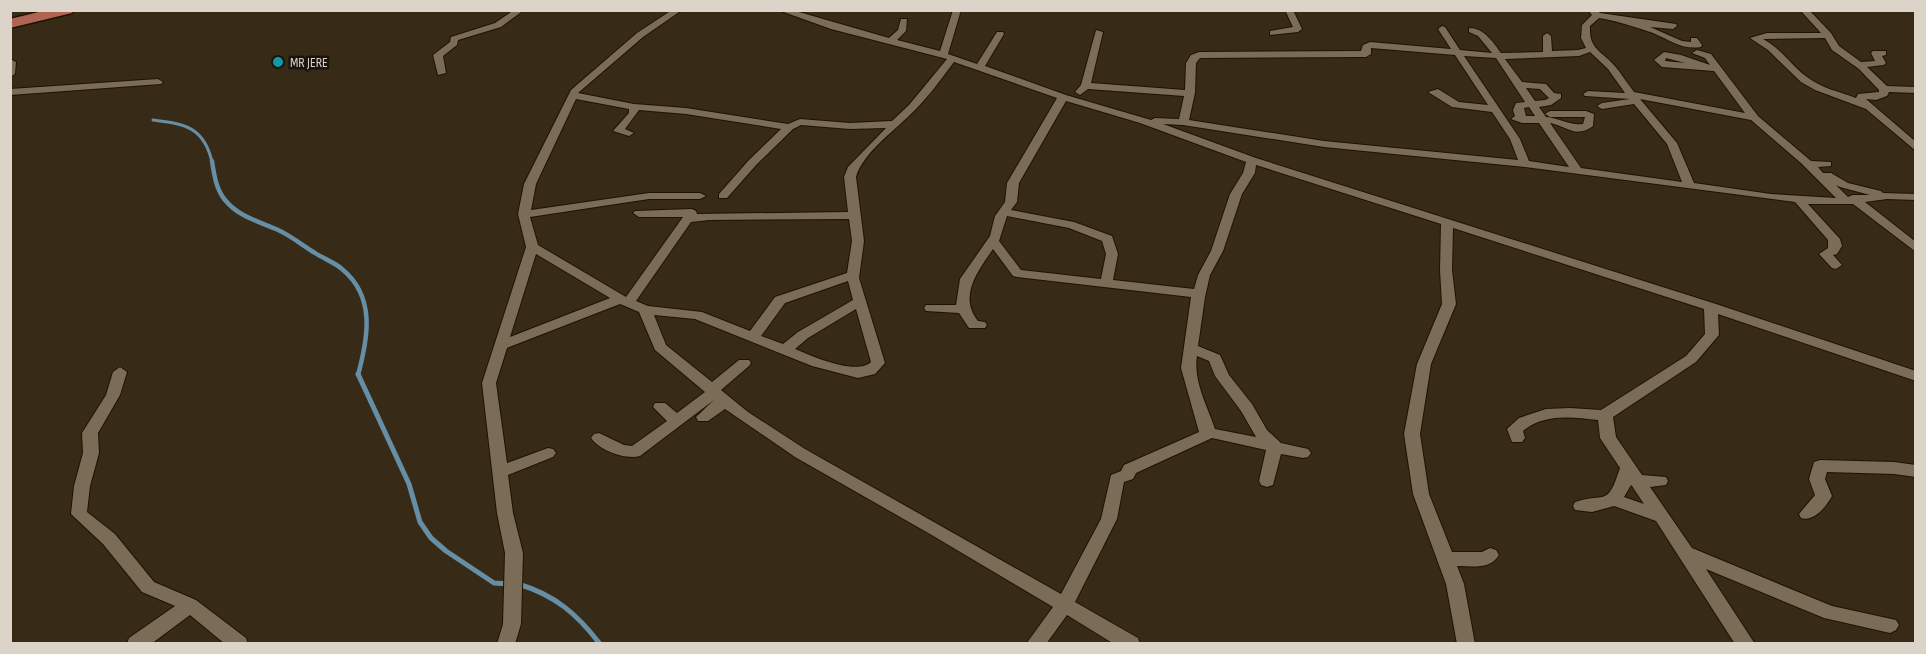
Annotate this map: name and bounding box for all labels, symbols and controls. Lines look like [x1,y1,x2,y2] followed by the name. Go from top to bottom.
[290,54,328,71] place label: MR JERE
[271,55,285,69] marker: MR JERE

